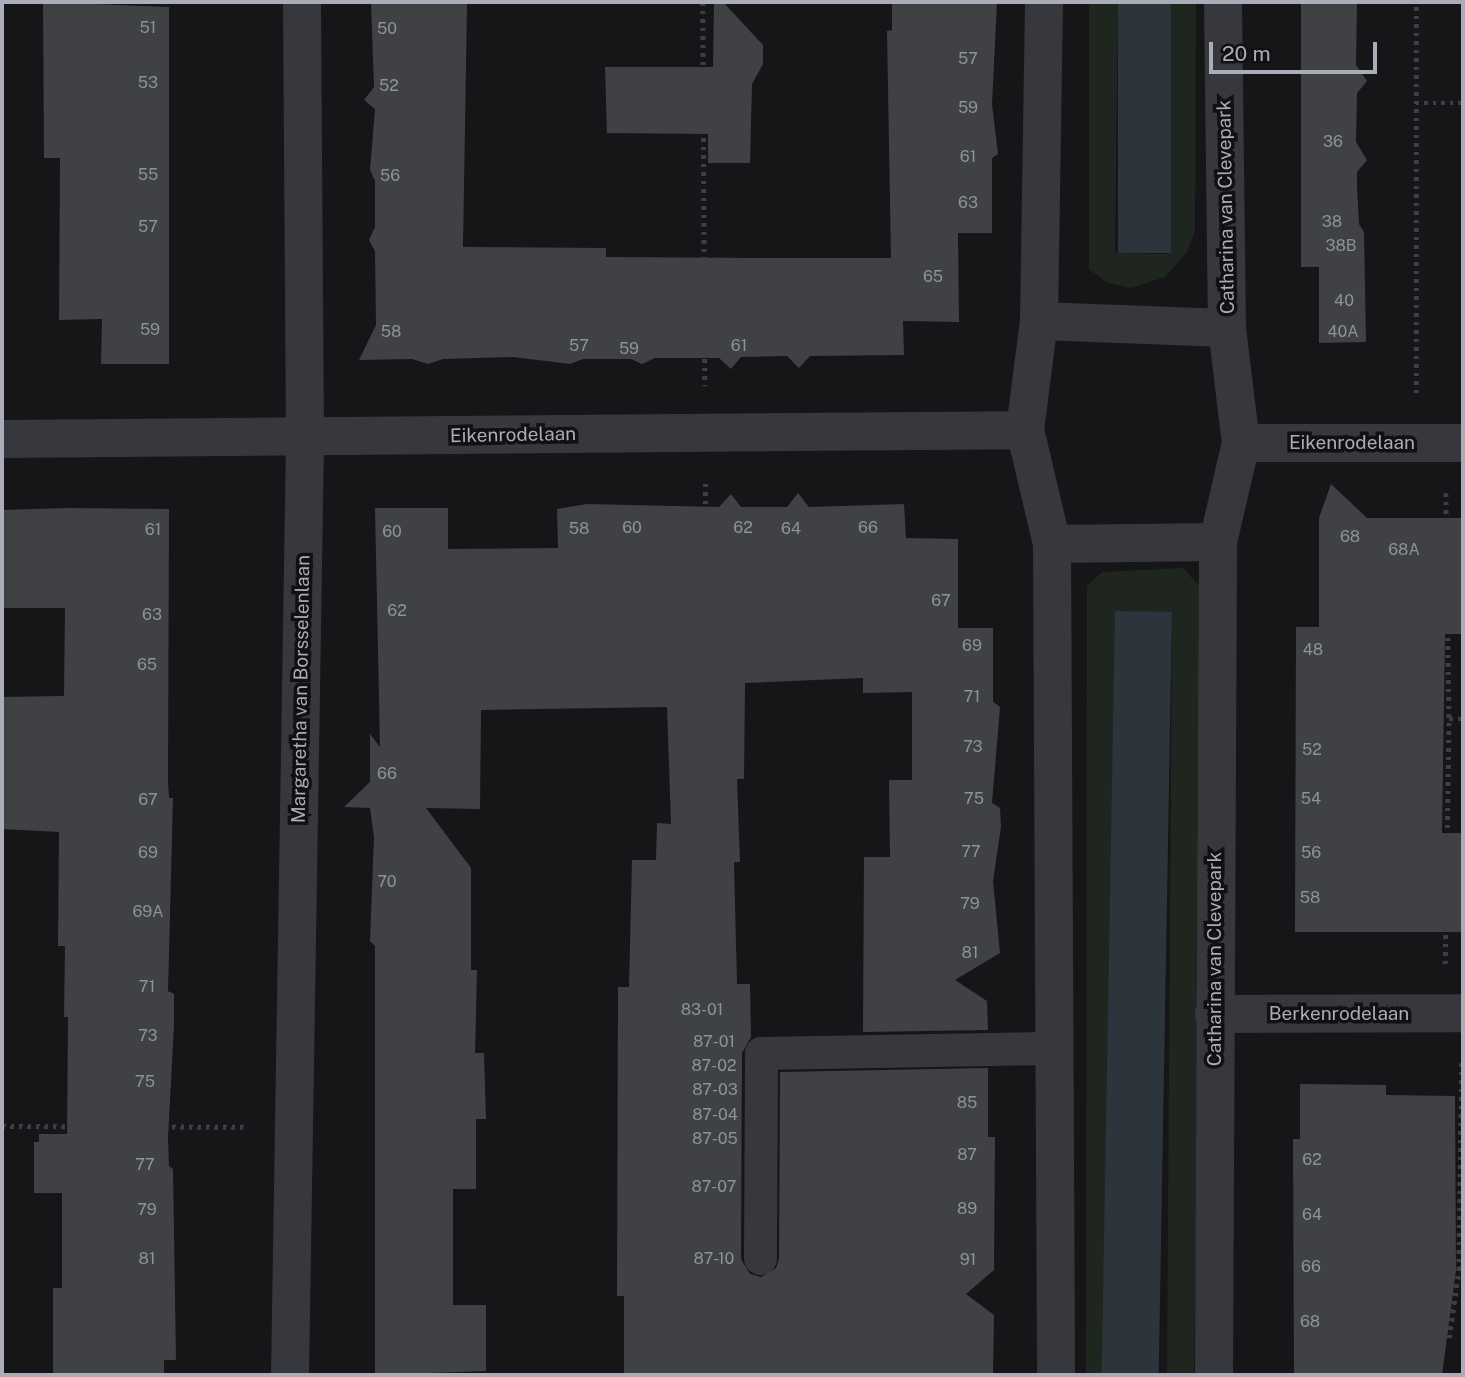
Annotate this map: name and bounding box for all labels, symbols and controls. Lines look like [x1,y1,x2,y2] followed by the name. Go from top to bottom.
[140,18,156,38] house number: 51
[377,19,397,39] house number: 50
[1213,28,1381,72] scale bar
[1222,41,1271,66] text: 20 m
[958,49,978,69] house number: 57
[138,73,158,93] house number: 53
[379,76,399,96] house number: 52
[958,98,978,118] house number: 59
[1213,100,1239,314] street label: Catharina van Clevepark
[1323,132,1343,152] house number: 36
[960,147,976,167] house number: 61
[138,165,158,185] house number: 55
[380,166,400,186] house number: 56
[958,193,978,213] house number: 63
[1322,212,1342,232] house number: 38
[138,217,158,237] house number: 57
[1325,236,1357,256] house number: 38B
[923,267,943,287] house number: 65
[1334,291,1354,311] house number: 40
[140,320,160,340] house number: 59
[381,322,401,342] house number: 58
[1327,322,1359,342] house number: 40A
[569,336,589,356] house number: 57
[731,336,747,356] house number: 61
[619,339,639,359] house number: 59
[450,423,576,447] street label: Eikenrodelaan
[1289,432,1415,454] street label: Eikenrodelaan
[622,518,642,538] house number: 60
[733,518,753,538] house number: 62
[858,518,878,538] house number: 66
[569,519,589,539] house number: 58
[781,519,801,539] house number: 64
[145,520,161,540] house number: 61
[382,522,402,542] house number: 60
[1340,527,1360,547] house number: 68
[1388,540,1420,560] house number: 68A
[287,555,315,823] street label: Margaretha van Borsselenlaan
[931,591,951,611] house number: 67
[387,601,407,621] house number: 62
[142,605,162,625] house number: 63
[962,636,982,656] house number: 69
[1303,640,1323,660] house number: 48
[137,655,157,675] house number: 65
[964,687,980,707] house number: 71
[963,737,983,757] house number: 73
[1302,740,1322,760] house number: 52
[377,764,397,784] house number: 66
[964,789,984,809] house number: 75
[1301,789,1321,809] house number: 54
[138,790,158,810] house number: 67
[961,842,981,862] house number: 77
[138,843,158,863] house number: 69
[1301,843,1321,863] house number: 56
[1204,852,1226,1066] street label: Catharina van Clevepark
[377,872,397,892] house number: 70
[1300,888,1320,908] house number: 58
[960,894,980,914] house number: 79
[132,902,164,922] house number: 69A
[962,943,978,963] house number: 81
[139,977,155,997] house number: 71
[681,1000,723,1020] house number: 83-01
[1269,1003,1409,1025] street label: Berkenrodelaan
[138,1026,158,1046] house number: 73
[693,1032,735,1052] house number: 87-01
[691,1056,737,1076] house number: 87-02
[135,1072,155,1092] house number: 75
[692,1080,738,1100] house number: 87-03
[957,1093,977,1113] house number: 85
[692,1105,738,1125] house number: 87-04
[692,1129,738,1149] house number: 87-05
[957,1145,977,1165] house number: 87
[1302,1150,1322,1170] house number: 62
[135,1155,155,1175] house number: 77
[692,1177,736,1197] house number: 87-07
[957,1199,977,1219] house number: 89
[137,1200,157,1220] house number: 79
[1302,1205,1322,1225] house number: 64
[139,1249,155,1269] house number: 81
[694,1249,734,1269] house number: 87-10
[960,1250,976,1270] house number: 91
[1301,1257,1321,1277] house number: 66
[1300,1312,1320,1332] house number: 68

